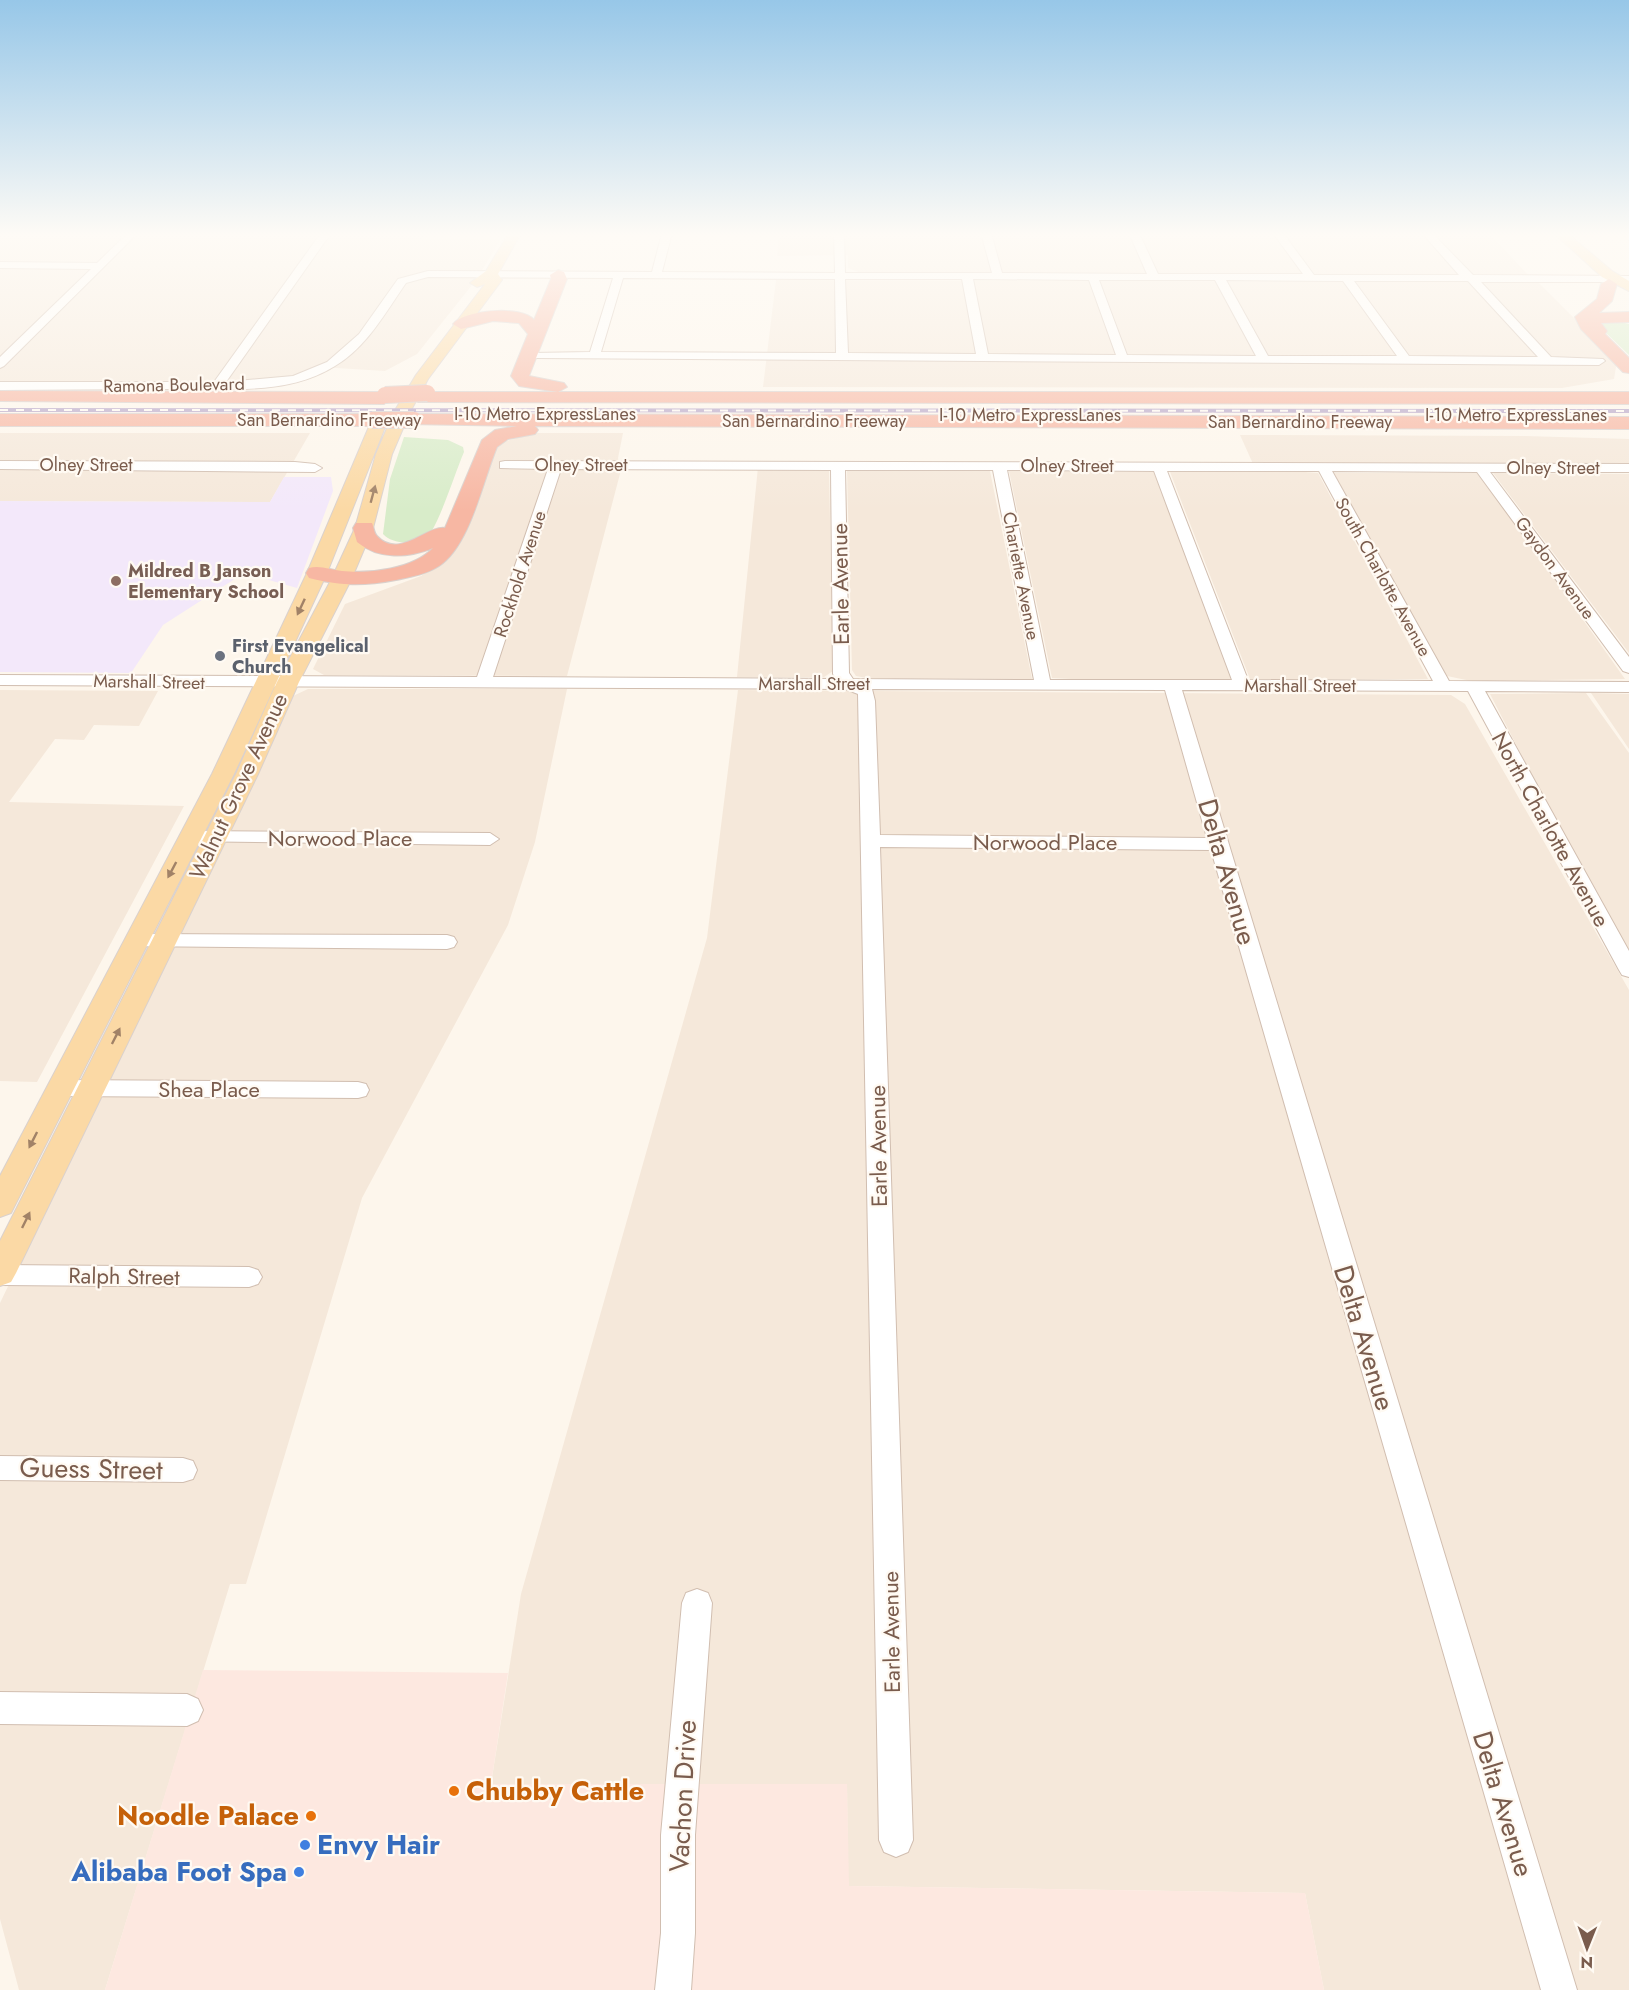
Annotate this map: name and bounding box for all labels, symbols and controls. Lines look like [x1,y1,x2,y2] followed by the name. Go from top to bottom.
[103,371,245,399] street label: Ramona Boulevard
[454,401,636,427] street label: I-10 Metro ExpressLanes
[939,402,1121,428] street label: I-10 Metro ExpressLanes
[1425,402,1607,428] street label: I-10 Metro ExpressLanes
[237,407,421,433] street label: San Bernardino Freeway
[722,408,906,434] street label: San Bernardino Freeway
[1208,409,1392,435] street label: San Bernardino Freeway
[39,452,133,478] street label: Olney Street
[534,452,628,478] street label: Olney Street
[1020,453,1114,479] street label: Olney Street
[1506,455,1600,481] street label: Olney Street
[369,485,379,503] one-way arrow
[1328,493,1438,661] street label: South Charlotte Avenue
[487,507,553,641] street label: Rockhold Avenue
[996,510,1046,642] street label: Chariette Avenue
[1509,511,1601,625] street label: Gaydon Avenue
[823,523,857,645] street label: Earle Avenue
[128,558,284,605] place label: Mildred B Janson Elementary School
[109,574,123,588] marker: Mildred B Janson Elementary School
[297,598,306,615] one-way arrow
[232,633,369,680] place label: First Evangelical Church
[213,649,227,663] marker: First Evangelical Church
[93,668,206,696] street label: Marshall Street
[758,671,870,697] street label: Marshall Street
[1244,673,1356,699] street label: Marshall Street
[181,688,295,884] street label: Walnut Grove Avenue
[1484,726,1618,932] street label: North Charlotte Avenue
[1188,794,1267,949] street label: Delta Avenue
[268,822,412,854] street label: Norwood Place
[973,826,1117,858] street label: Norwood Place
[167,862,177,879] one-way arrow
[111,1027,121,1044] one-way arrow
[158,1073,260,1105] street label: Shea Place
[861,1085,895,1207] street label: Earle Avenue
[28,1132,38,1149] one-way arrow
[21,1212,30,1229] one-way arrow
[68,1259,181,1293] street label: Ralph Street
[1324,1260,1405,1415] street label: Delta Avenue
[19,1448,163,1489] street label: Guess Street
[874,1571,908,1693] street label: Earle Avenue
[659,1719,706,1873] street label: Vachon Drive
[1463,1726,1544,1881] street label: Delta Avenue
[466,1771,644,1810] place label: Chubby Cattle
[447,1784,461,1798] marker: Chubby Cattle
[117,1796,299,1835] place label: Noodle Palace
[304,1809,318,1823] marker: Noodle Palace
[317,1825,440,1864] place label: Envy Hair
[298,1838,312,1852] marker: Envy Hair
[70,1852,287,1891] place label: Alibaba Foot Spa
[292,1865,306,1879] marker: Alibaba Foot Spa
[1557,1918,1617,1978] north arrow
[1580,1951,1593,1974] text: N

